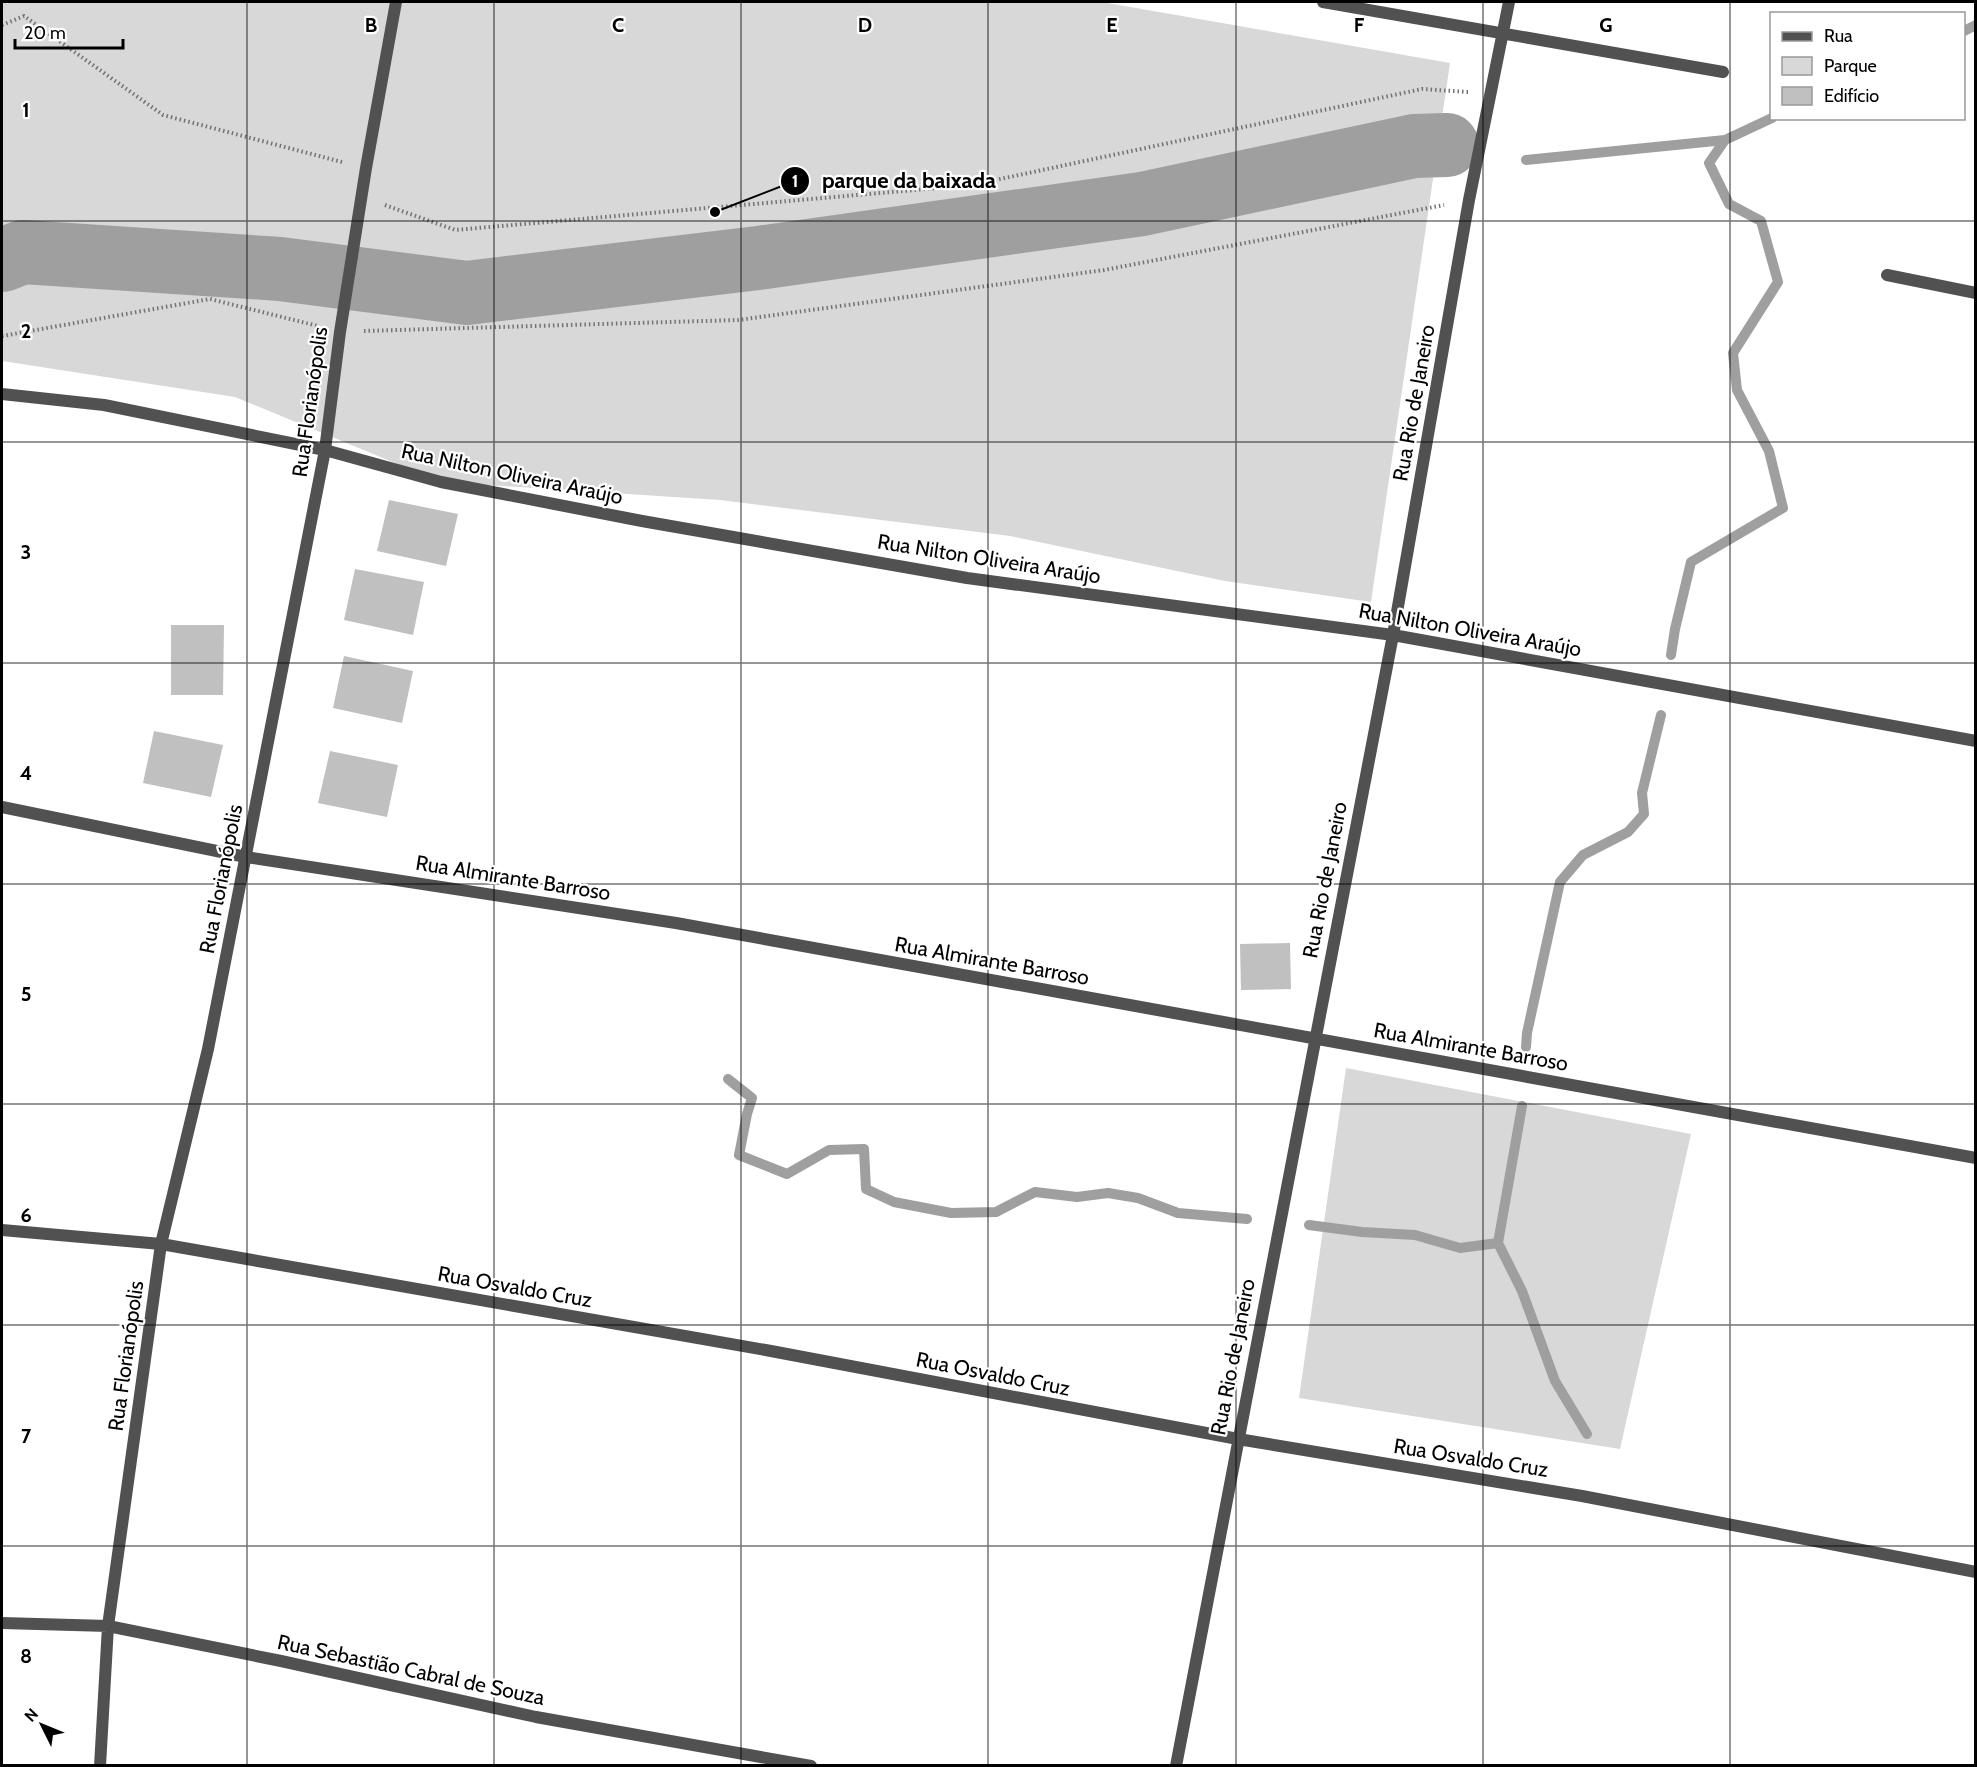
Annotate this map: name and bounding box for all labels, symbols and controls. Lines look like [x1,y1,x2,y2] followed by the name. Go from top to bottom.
[15,12,123,50] scale bar
[1770,12,1965,120] legend
[365,13,377,37] text: B
[612,13,624,37] text: C
[858,13,872,37] text: D
[1106,13,1118,37] text: E
[1354,13,1365,37] text: F
[1599,13,1613,37] text: G
[24,22,66,44] text: 20 m
[1824,25,1853,47] text: Rua
[1824,55,1877,77] text: Parque
[1824,85,1879,107] text: Edifício
[22,98,30,122] text: 1
[780,161,1008,201] callout: parque da baixada
[822,167,996,194] text: parque da baixada
[792,170,798,192] text: 1
[21,319,31,343] text: 2
[1387,323,1440,483] street label: Rua Rio de Janeiro
[287,325,332,479] street label: Rua Florianópolis
[399,438,625,510] street label: Rua Nilton Oliveira Araújo
[875,529,1103,589] street label: Rua Nilton Oliveira Araújo
[21,540,31,564] text: 3
[1357,598,1583,662] street label: Rua Nilton Oliveira Araújo
[20,761,32,785] text: 4
[1297,800,1352,960] street label: Rua Rio de Janeiro
[194,802,247,956] street label: Rua Florianópolis
[414,850,612,905] street label: Rua Almirante Barroso
[893,931,1091,990] street label: Rua Almirante Barroso
[21,982,31,1006] text: 5
[1372,1017,1570,1076] street label: Rua Almirante Barroso
[20,1203,32,1227] text: 6
[436,1261,594,1312] street label: Rua Osvaldo Cruz
[1205,1277,1260,1437] street label: Rua Rio de Janeiro
[103,1279,148,1433] street label: Rua Florianópolis
[914,1346,1072,1401] street label: Rua Osvaldo Cruz
[21,1424,32,1448] text: 7
[1392,1433,1550,1482] street label: Rua Osvaldo Cruz
[275,1629,547,1710] street label: Rua Sebastião Cabral de Souza
[20,1644,32,1668] text: 8
[12,1695,72,1755] north arrow
[21,1704,42,1726] text: N

